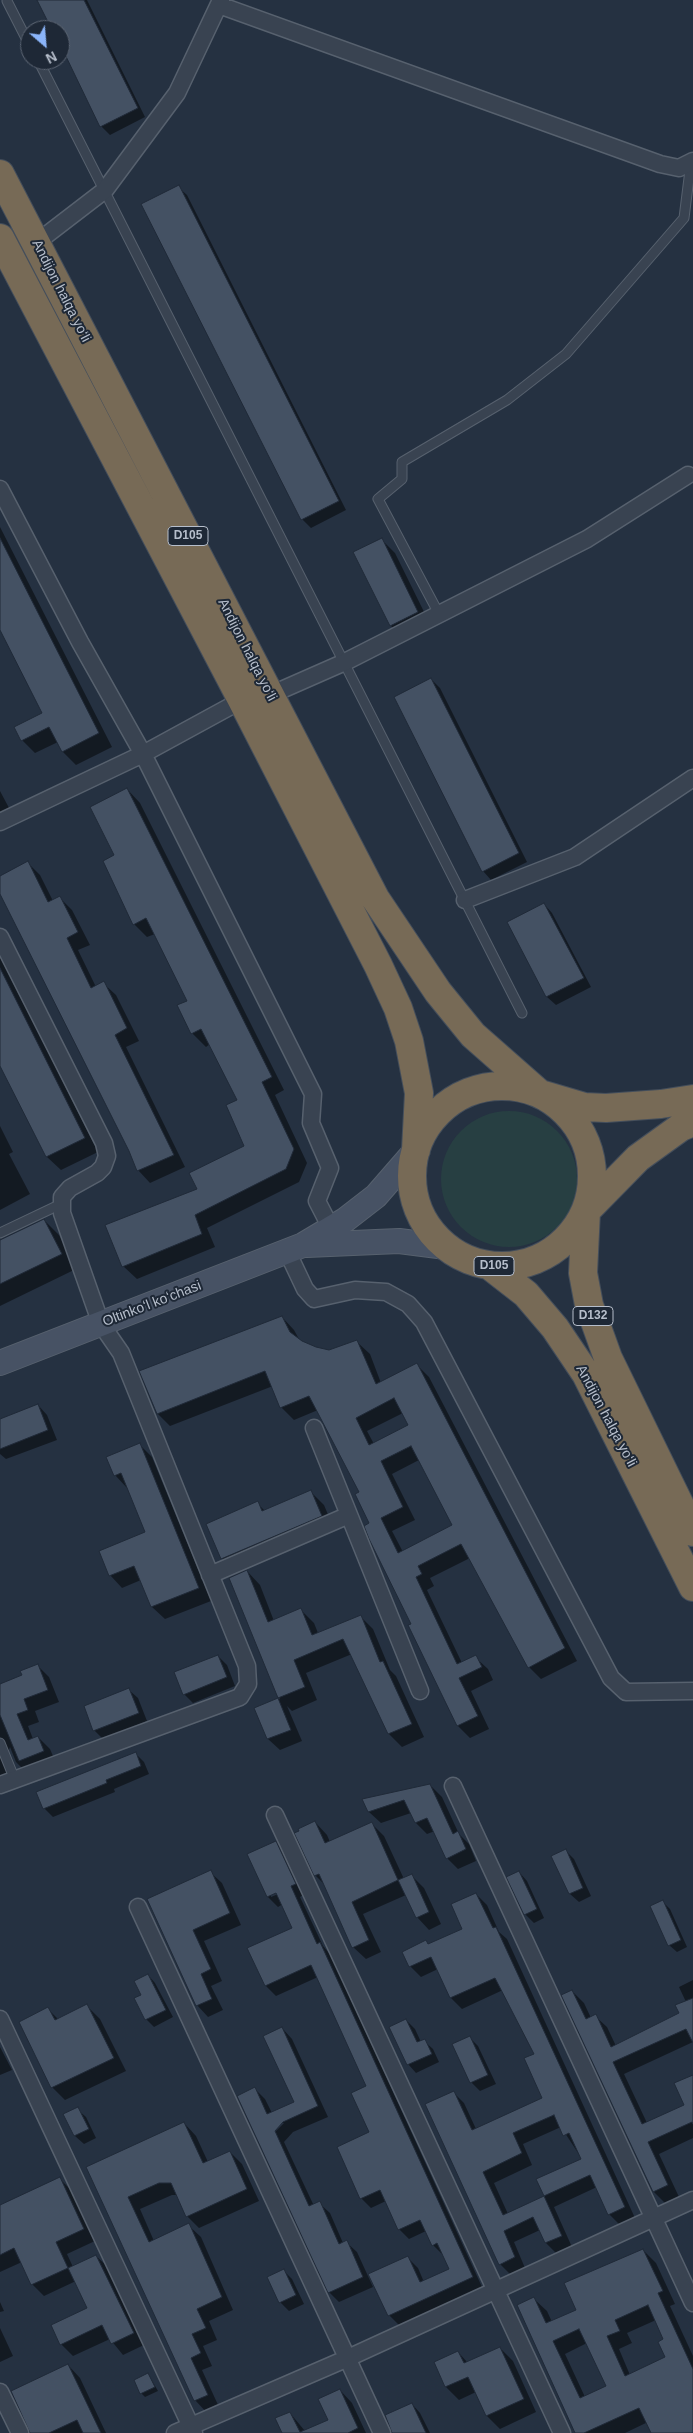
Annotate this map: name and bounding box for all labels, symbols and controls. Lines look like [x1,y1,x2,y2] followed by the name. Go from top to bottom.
[20,20,70,70] north arrow
[43,48,59,67] text: N
[28,237,94,345] street label: Andijon halqa yo‘li
[168,526,208,546] road number: D105
[214,596,280,704] street label: Andijon halqa yo‘li
[474,1256,514,1276] road number: D105
[100,1277,204,1331] street label: Oltinkoʻl koʻchasi
[573,1306,613,1325] road number: D132
[572,1362,640,1470] street label: Andijon halqa yo‘li

